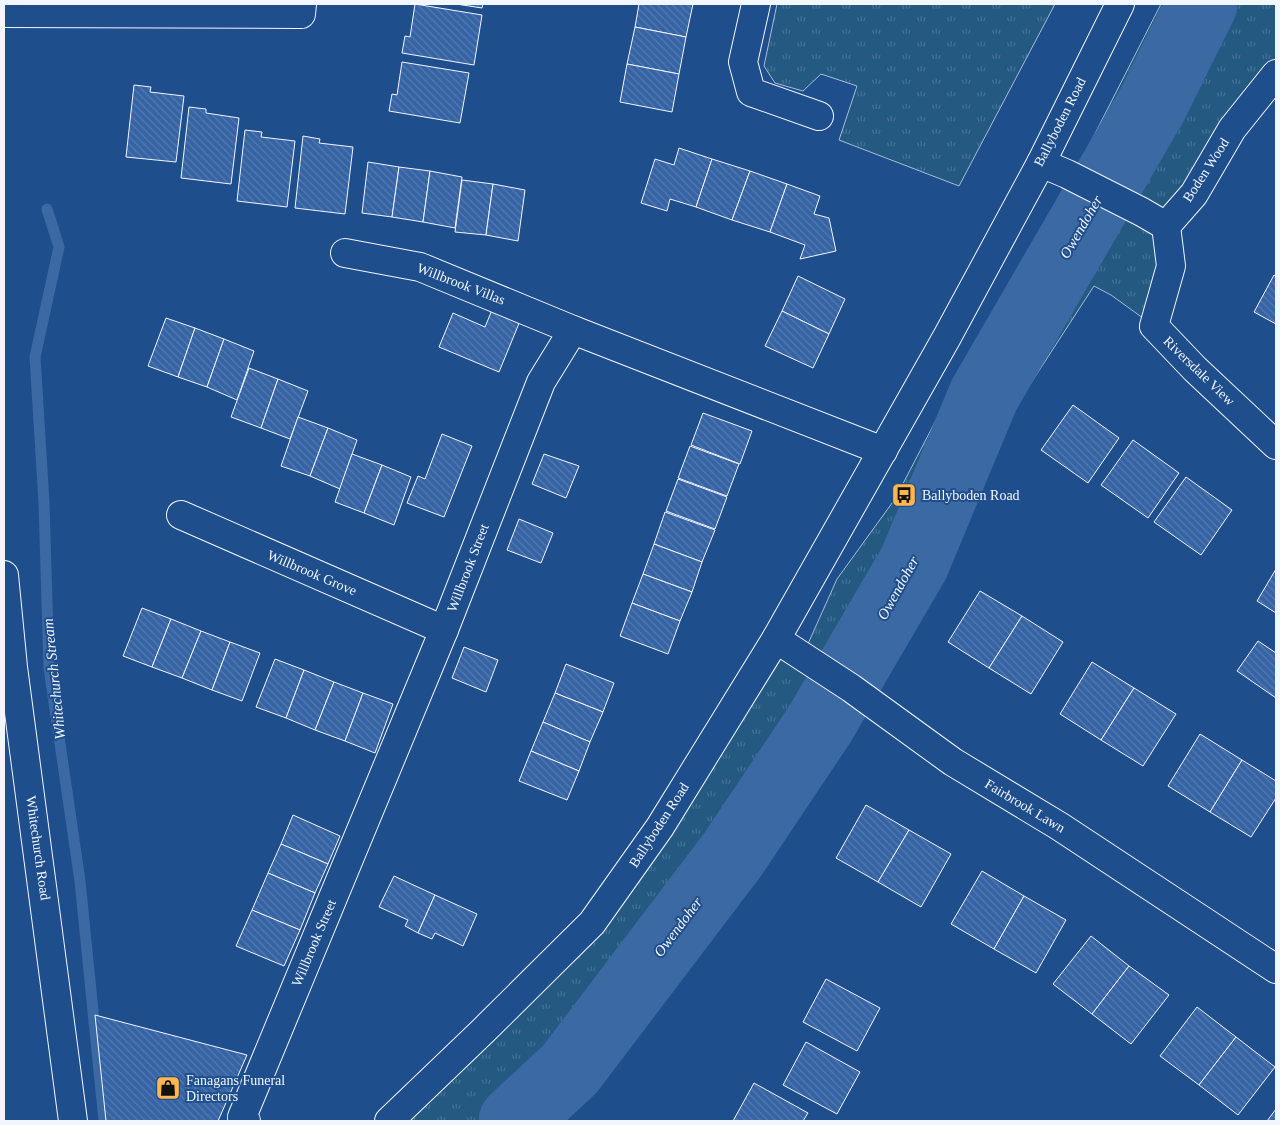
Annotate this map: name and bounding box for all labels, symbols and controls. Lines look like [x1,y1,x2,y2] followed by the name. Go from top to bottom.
[1031,75,1089,169] street label: Ballyboden Road
[1180,135,1232,205] street label: Boden Wood
[1057,193,1106,261] water label: Owendoher
[415,260,507,308] street label: Willbrook Villas
[1160,333,1238,409] street label: Riversdale View
[891,482,917,508] bus stop icon: Ballyboden Road
[922,488,1020,503] place label: Ballyboden Road
[444,522,492,614] street label: Willbrook Street
[265,547,359,599] street label: Willbrook Grove
[874,553,922,622] water label: Owendoher
[40,617,68,740] water label: Whitechurch Stream
[982,776,1068,836] street label: Fairbrook Lawn
[626,780,692,870] street label: Ballyboden Road
[23,795,53,901] street label: Whitechurch Road
[651,894,706,960] water label: Owendoher
[289,897,339,989] street label: Willbrook Street
[186,1073,285,1104] place label: Fanagans Funeral Directors
[155,1075,181,1101] shop icon: Fanagans Funeral Directors

